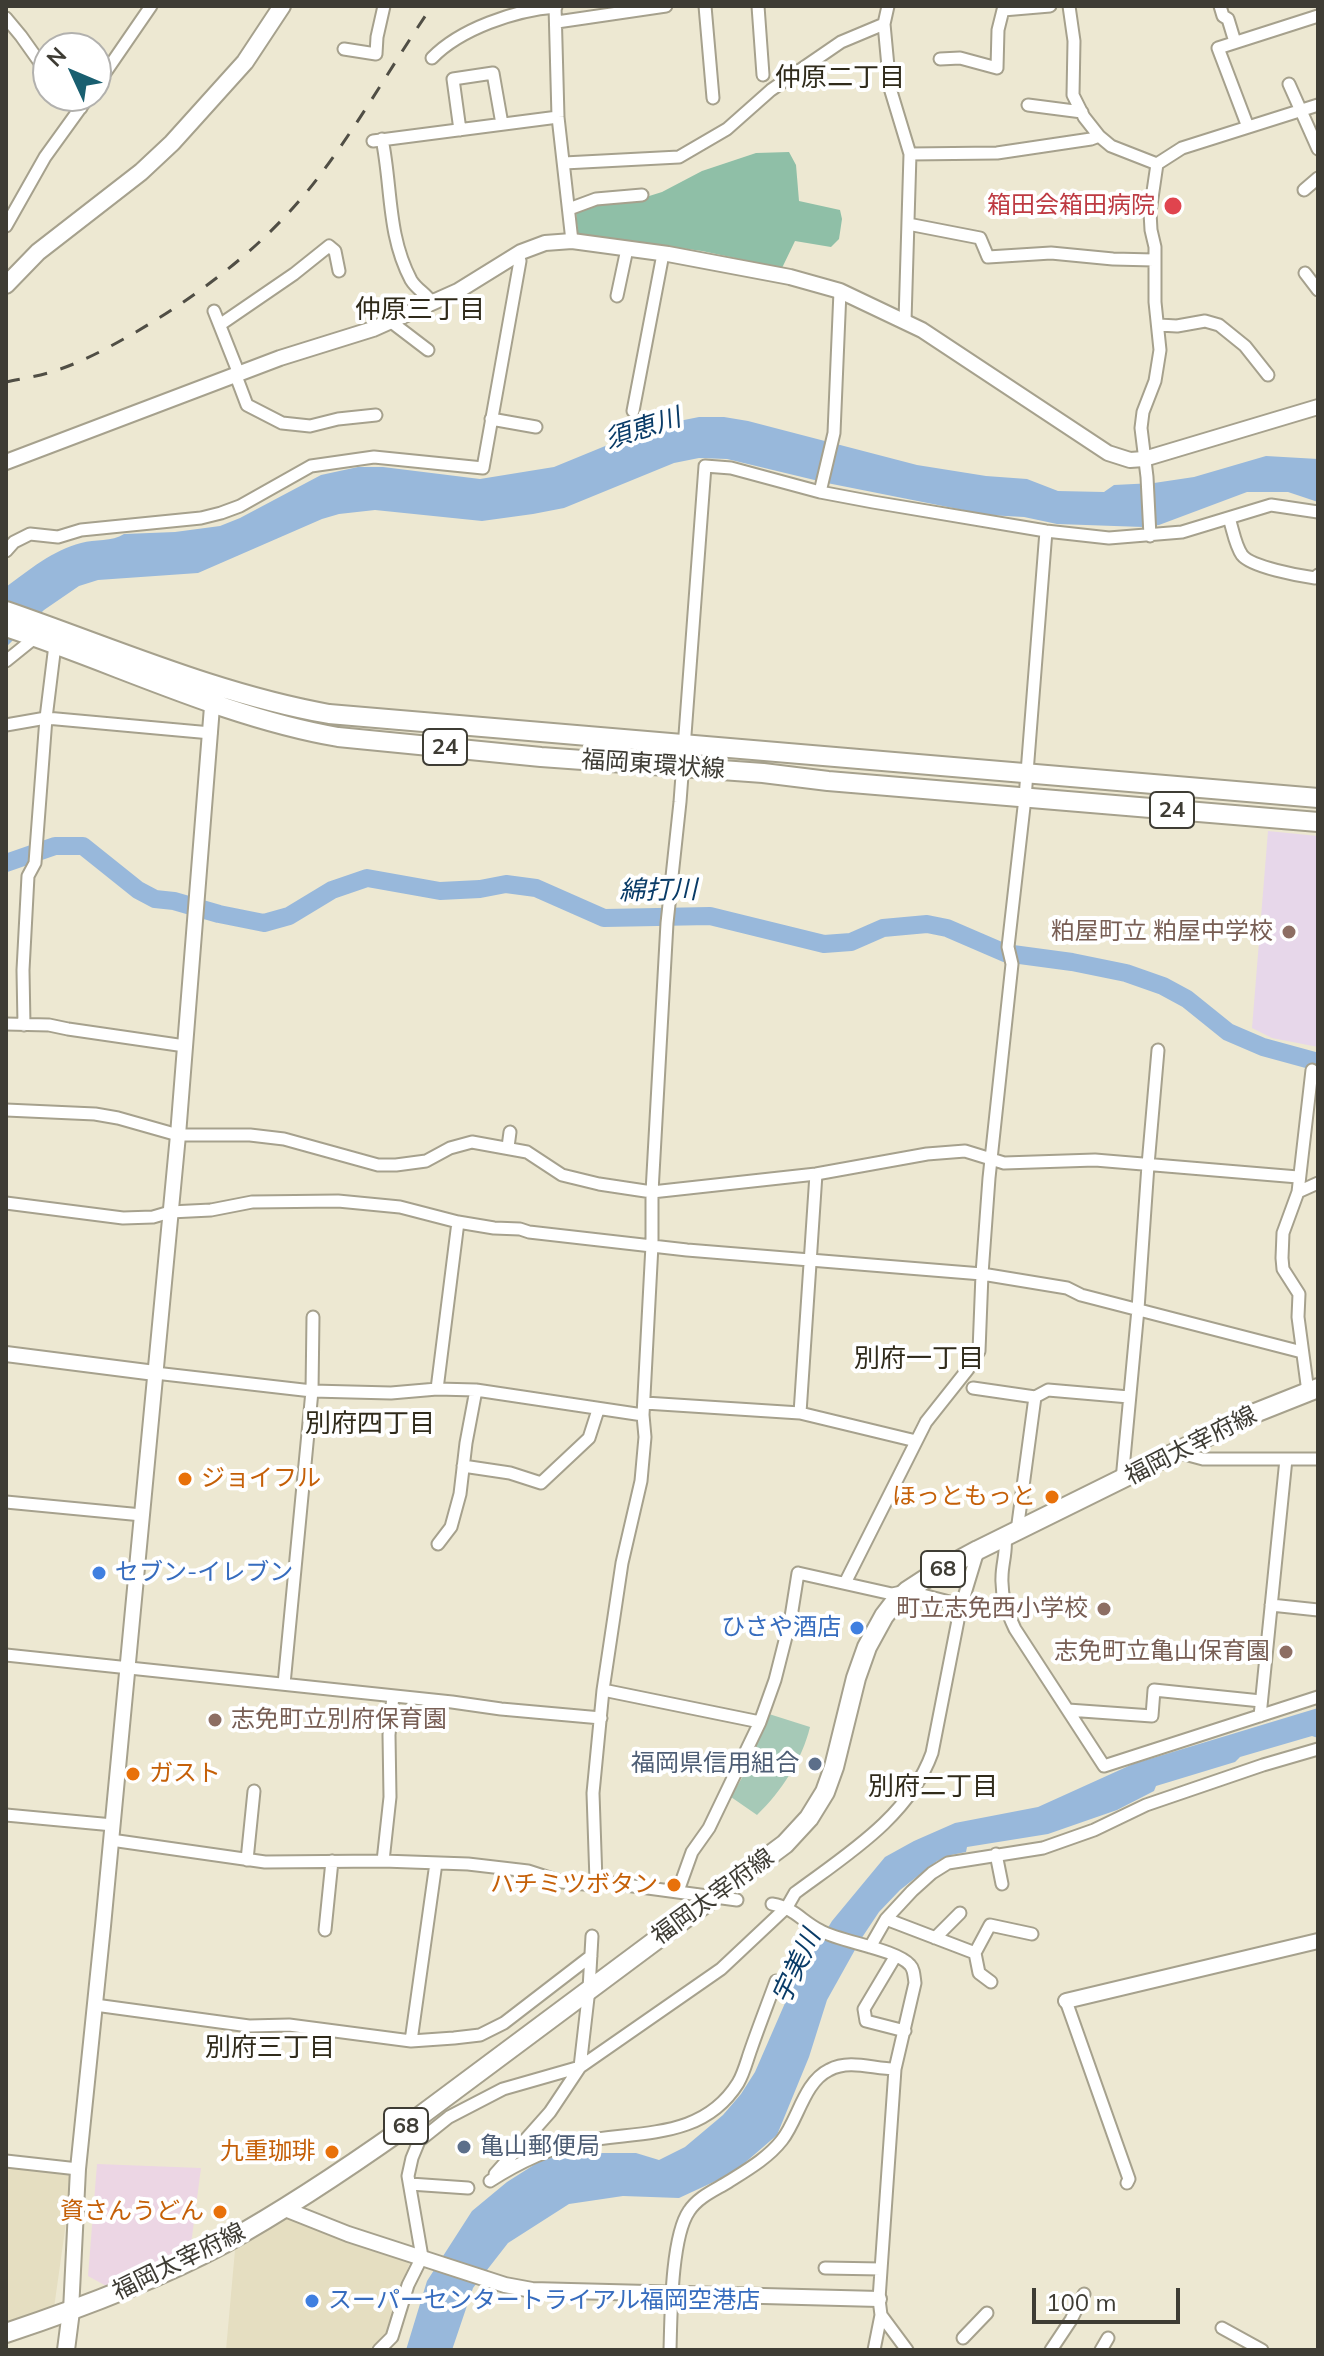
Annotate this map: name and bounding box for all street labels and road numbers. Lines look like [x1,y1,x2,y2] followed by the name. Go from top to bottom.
[423,729,467,765] road number: 24
[580,746,726,784] street label: 福岡東環状線
[1150,792,1194,828] road number: 24
[1120,1400,1262,1492] street label: 福岡太宰府線
[921,1551,965,1587] road number: 68
[646,1843,780,1951] street label: 福岡太宰府線
[384,2108,428,2144] road number: 68
[108,2217,250,2307] street label: 福岡太宰府線

